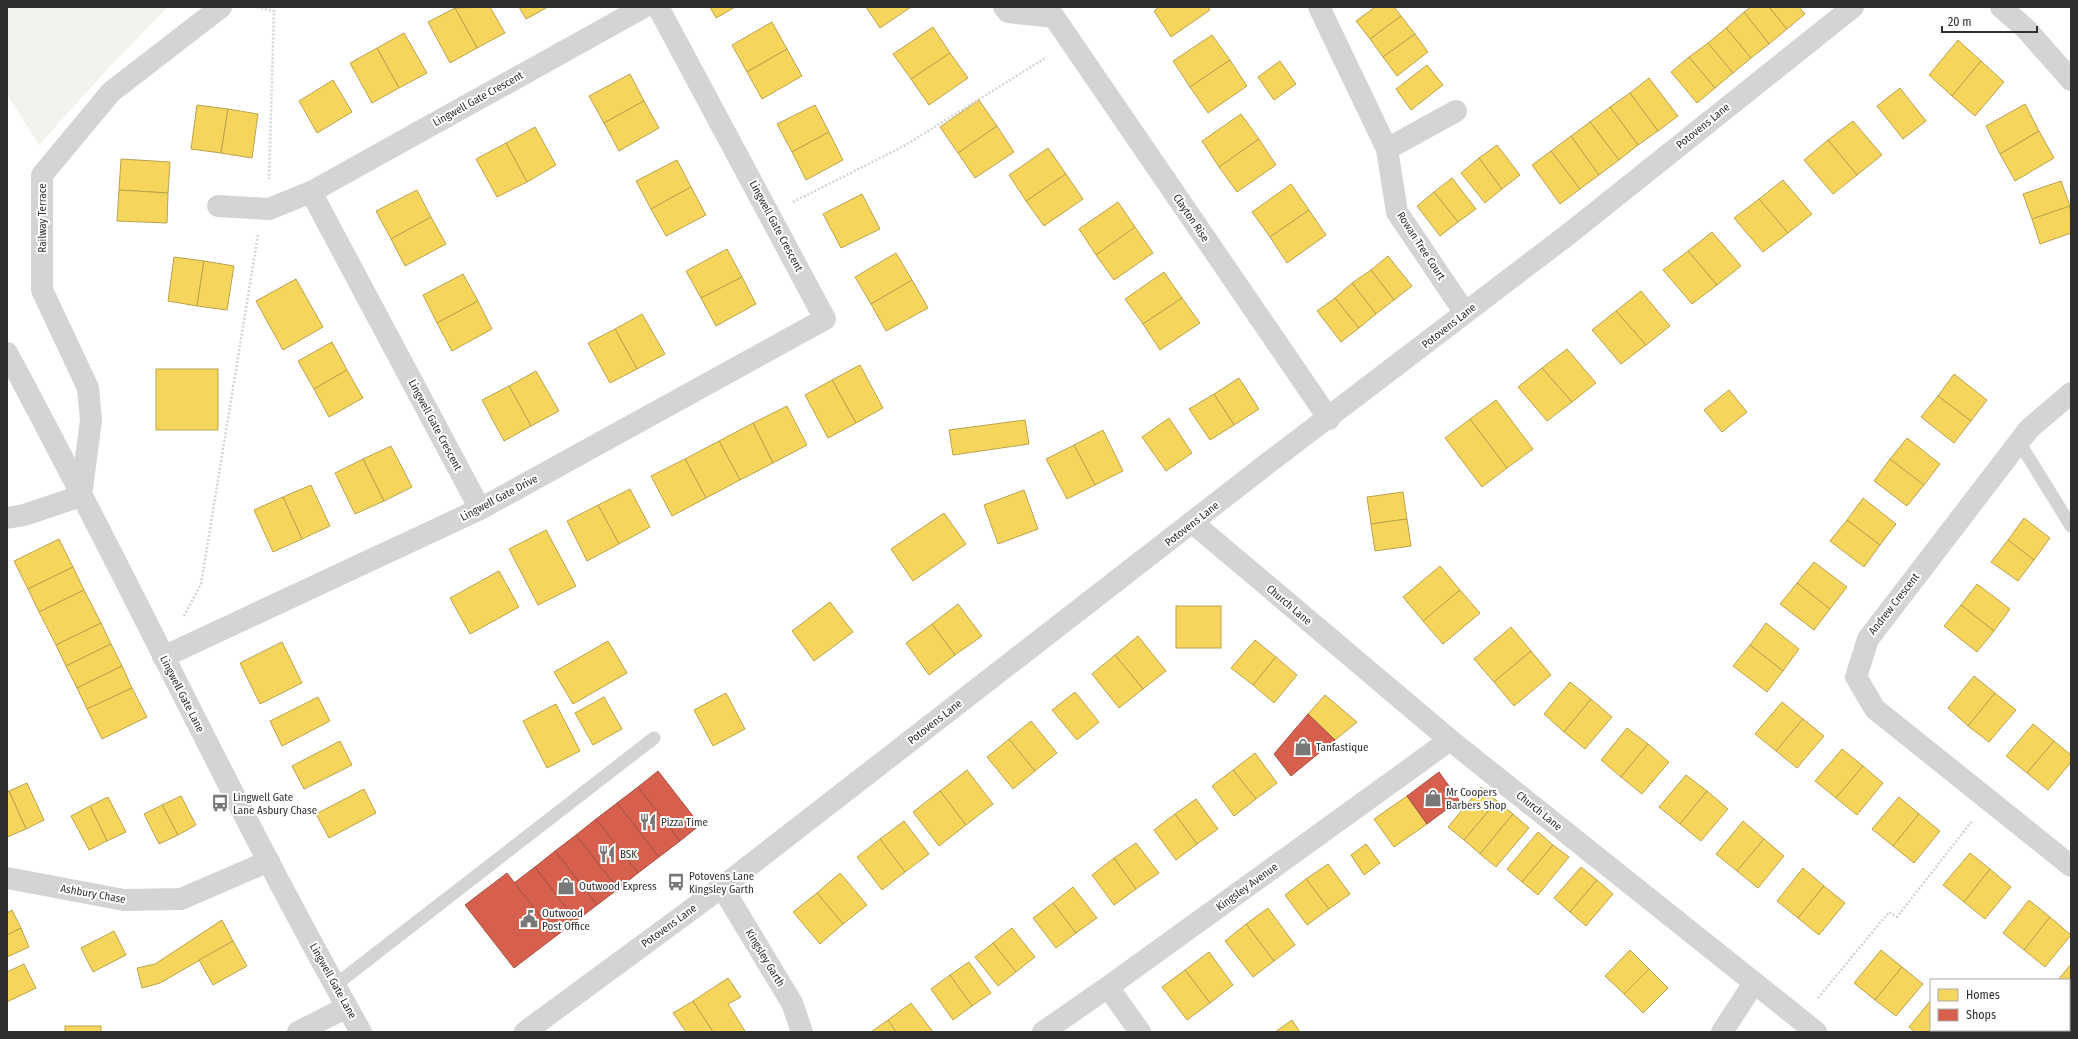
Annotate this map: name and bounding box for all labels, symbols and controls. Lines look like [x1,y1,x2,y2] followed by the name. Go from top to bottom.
[1942,8,2037,34] scale bar
[1948,15,1972,29] text: 20 m
[431,69,526,129] street label: Lingwell Gate Crescent
[1674,100,1732,152] street label: Potovens Lane
[747,178,806,274] street label: Lingwell Gate Crescent
[36,183,49,253] street label: Railway Terrace
[1170,192,1212,244] street label: Clayton Rise
[1394,210,1448,283] street label: Rowan Tree Court
[1419,301,1479,351] street label: Potovens Lane
[406,377,465,473] street label: Lingwell Gate Crescent
[458,472,540,524] street label: Lingwell Gate Drive
[1162,499,1222,549] street label: Potovens Lane
[1866,570,1922,637] street label: Andrew Crescent
[1264,582,1314,628] street label: Church Lane
[157,654,207,734] street label: Lingwell Gate Lane
[905,697,965,747] street label: Potovens Lane
[1293,737,1313,757] shop icon: Tanfastique
[1316,741,1368,754] place label: Tanfastique
[1446,786,1507,812] place label: Mr Coopers Barbers Shop
[1423,788,1443,808] shop icon: Mr Coopers Barbers Shop
[1514,789,1564,833] street label: Church Lane
[233,791,317,817] place label: Lingwell Gate Lane Asbury Chase
[210,793,230,813] bus stop icon: Lingwell Gate Lane Asbury Chase
[638,812,658,832] restaurant icon: Pizza Time
[661,816,708,829] place label: Pizza Time
[597,844,617,864] restaurant icon: BSK
[620,848,637,861] place label: BSK
[1214,860,1280,914] street label: Kingsley Avenue
[689,870,754,896] place label: Potovens Lane Kingsley Garth
[666,872,686,892] bus stop icon: Potovens Lane Kingsley Garth
[556,876,576,896] shop icon: Outwood Express
[579,880,657,893] place label: Outwood Express
[59,882,127,906] street label: Ashbury Chase
[639,902,699,950] street label: Potovens Lane
[542,907,590,933] place label: Outwood Post Office
[519,909,539,929] public building icon: Outwood Post Office
[743,927,787,989] street label: Kingsley Garth
[307,941,359,1021] street label: Lingwell Gate Lane
[1930,979,2070,1031] legend
[1966,988,2000,1002] text: Homes
[1966,1008,1996,1022] text: Shops

